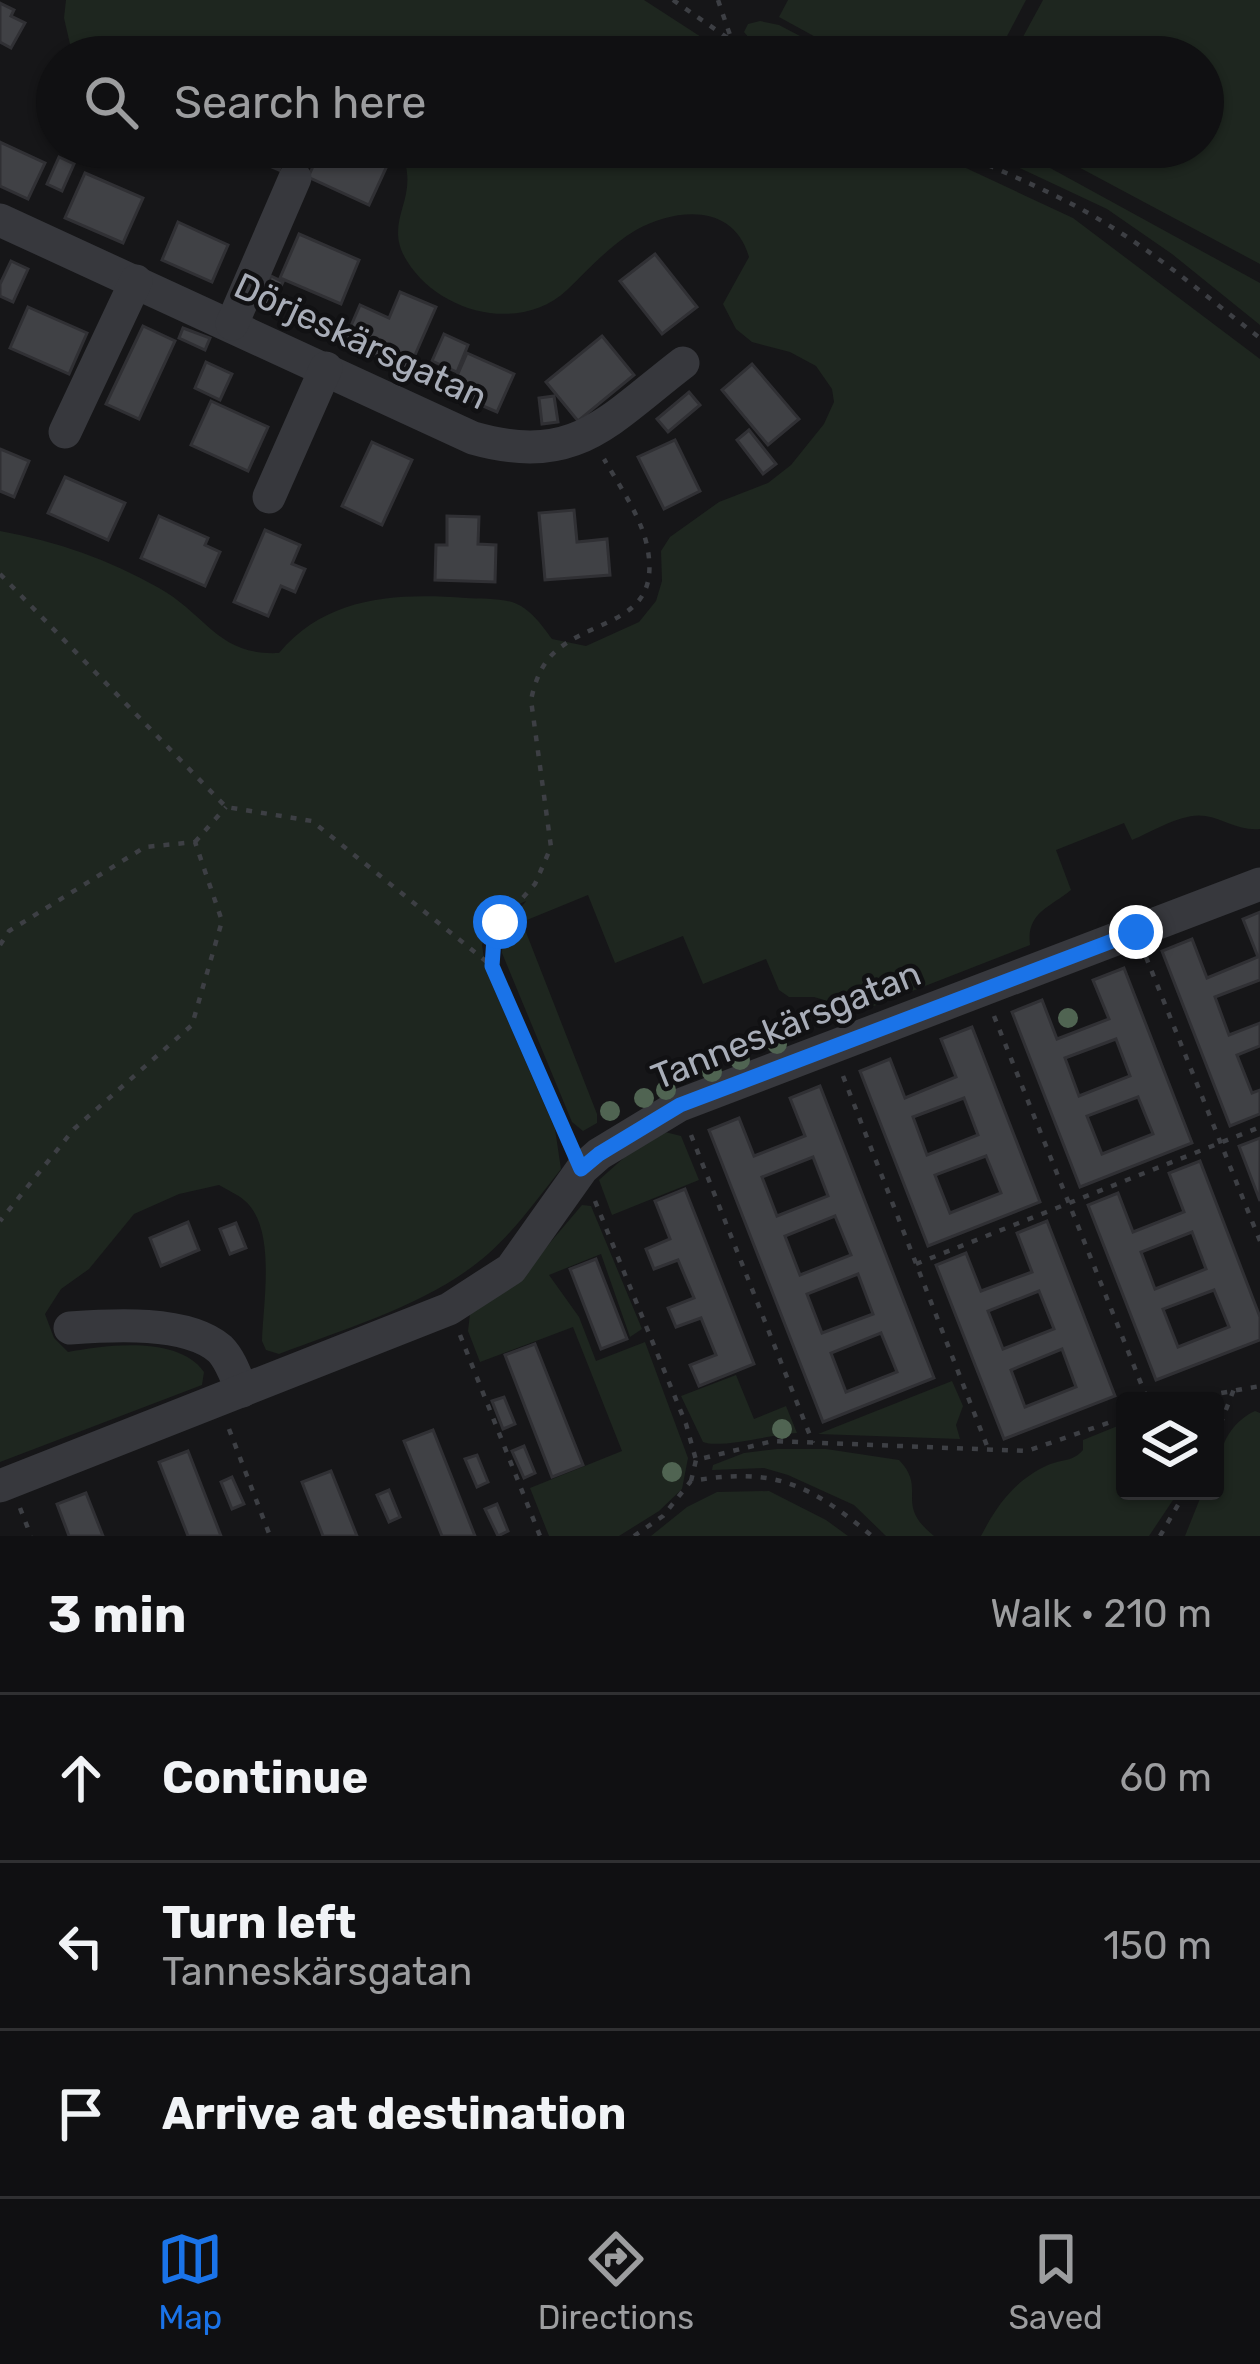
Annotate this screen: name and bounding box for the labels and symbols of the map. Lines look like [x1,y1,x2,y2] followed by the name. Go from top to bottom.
[228,264,494,418] street label: Dörjeskärsgatan
[473,895,527,949] route start
[1109,905,1163,959] route end
[645,951,927,1099] street label: Tanneskärsgatan

